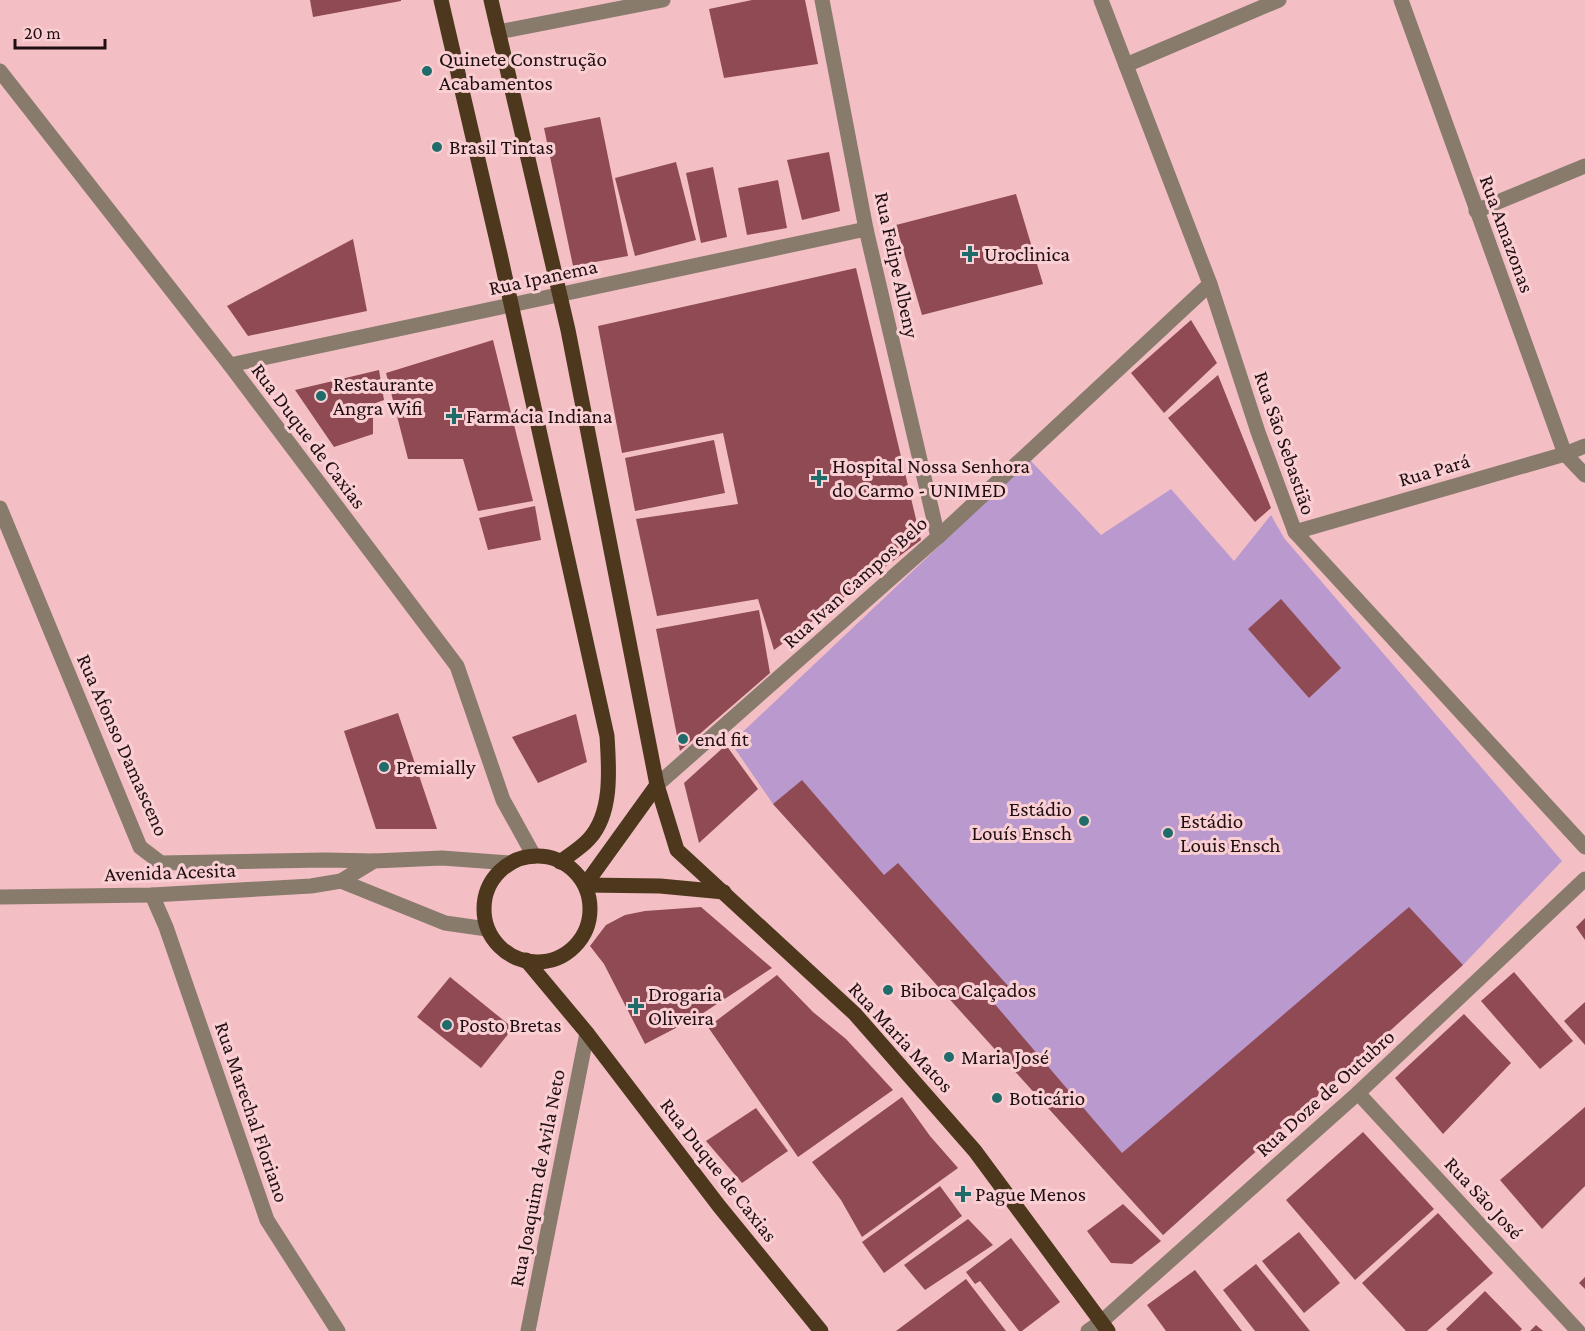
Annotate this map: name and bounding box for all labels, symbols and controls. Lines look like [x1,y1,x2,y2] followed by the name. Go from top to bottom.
[15,12,105,50] scale bar
[24,23,61,43] text: 20 m
[439,47,607,95] place label: Quinete Construção Acabamentos
[420,64,434,78] marker: Quinete Construção Acabamentos
[449,135,553,159] place label: Brasil Tintas
[430,140,444,154] marker: Brasil Tintas
[1475,172,1539,296] street label: Rua Amazonas
[870,190,924,341] street label: Rua Felipe Albeny
[984,242,1070,266] place label: Uroclinica
[961,245,979,263] marker: Uroclinica
[487,254,600,300] street label: Rua Ipanema
[246,359,372,513] street label: Rua Duque de Caxias
[1249,368,1321,518] street label: Rua São Sebastião
[333,372,434,420] place label: Restaurante Angra Wifi
[314,389,328,403] marker: Restaurante Angra Wifi
[466,404,613,428] place label: Farmácia Indiana
[447,409,461,423] marker: Farmácia Indiana
[1396,448,1473,492] street label: Rua Pará
[832,454,1030,502] place label: Hospital Nossa Senhora do Carmo - UNIMED
[810,469,828,487] marker: Hospital Nossa Senhora do Carmo - UNIMED
[778,511,932,653] street label: Rua Ivan Campos Belo
[72,650,174,840] street label: Rua Afonso Damasceno
[695,727,750,751] place label: end fit
[676,732,690,746] marker: end fit
[396,755,476,779] place label: Premially
[377,760,391,774] marker: Premially
[971,797,1072,845] place label: Estádio Louís Ensch
[1180,809,1281,857] place label: Estádio Louis Ensch
[1077,814,1091,828] marker: Estádio Louís Ensch
[1161,826,1175,840] marker: Estádio Louis Ensch
[104,858,237,886] street label: Avenida Acesita
[844,977,958,1097] street label: Rua Maria Matos
[900,978,1036,1002] place label: Biboca Calçados
[648,982,722,1030] place label: Drogaria Oliveira
[881,983,895,997] marker: Biboca Calçados
[629,999,643,1013] marker: Drogaria Oliveira
[459,1013,562,1037] place label: Posto Bretas
[440,1018,454,1032] marker: Posto Bretas
[210,1019,294,1205] street label: Rua Marechal Floriano
[1251,1024,1399,1162] street label: Rua Doze de Outubro
[961,1045,1049,1069] place label: Maria José
[942,1050,956,1064] marker: Maria José
[504,1067,570,1289] street label: Rua Joaquim de Avila Neto
[1009,1086,1085,1110] place label: Boticário
[990,1091,1004,1105] marker: Boticário
[655,1093,783,1247] street label: Rua Duque de Caxias
[1440,1152,1528,1244] street label: Rua São José
[975,1182,1086,1206] place label: Pague Menos
[956,1187,970,1201] marker: Pague Menos

